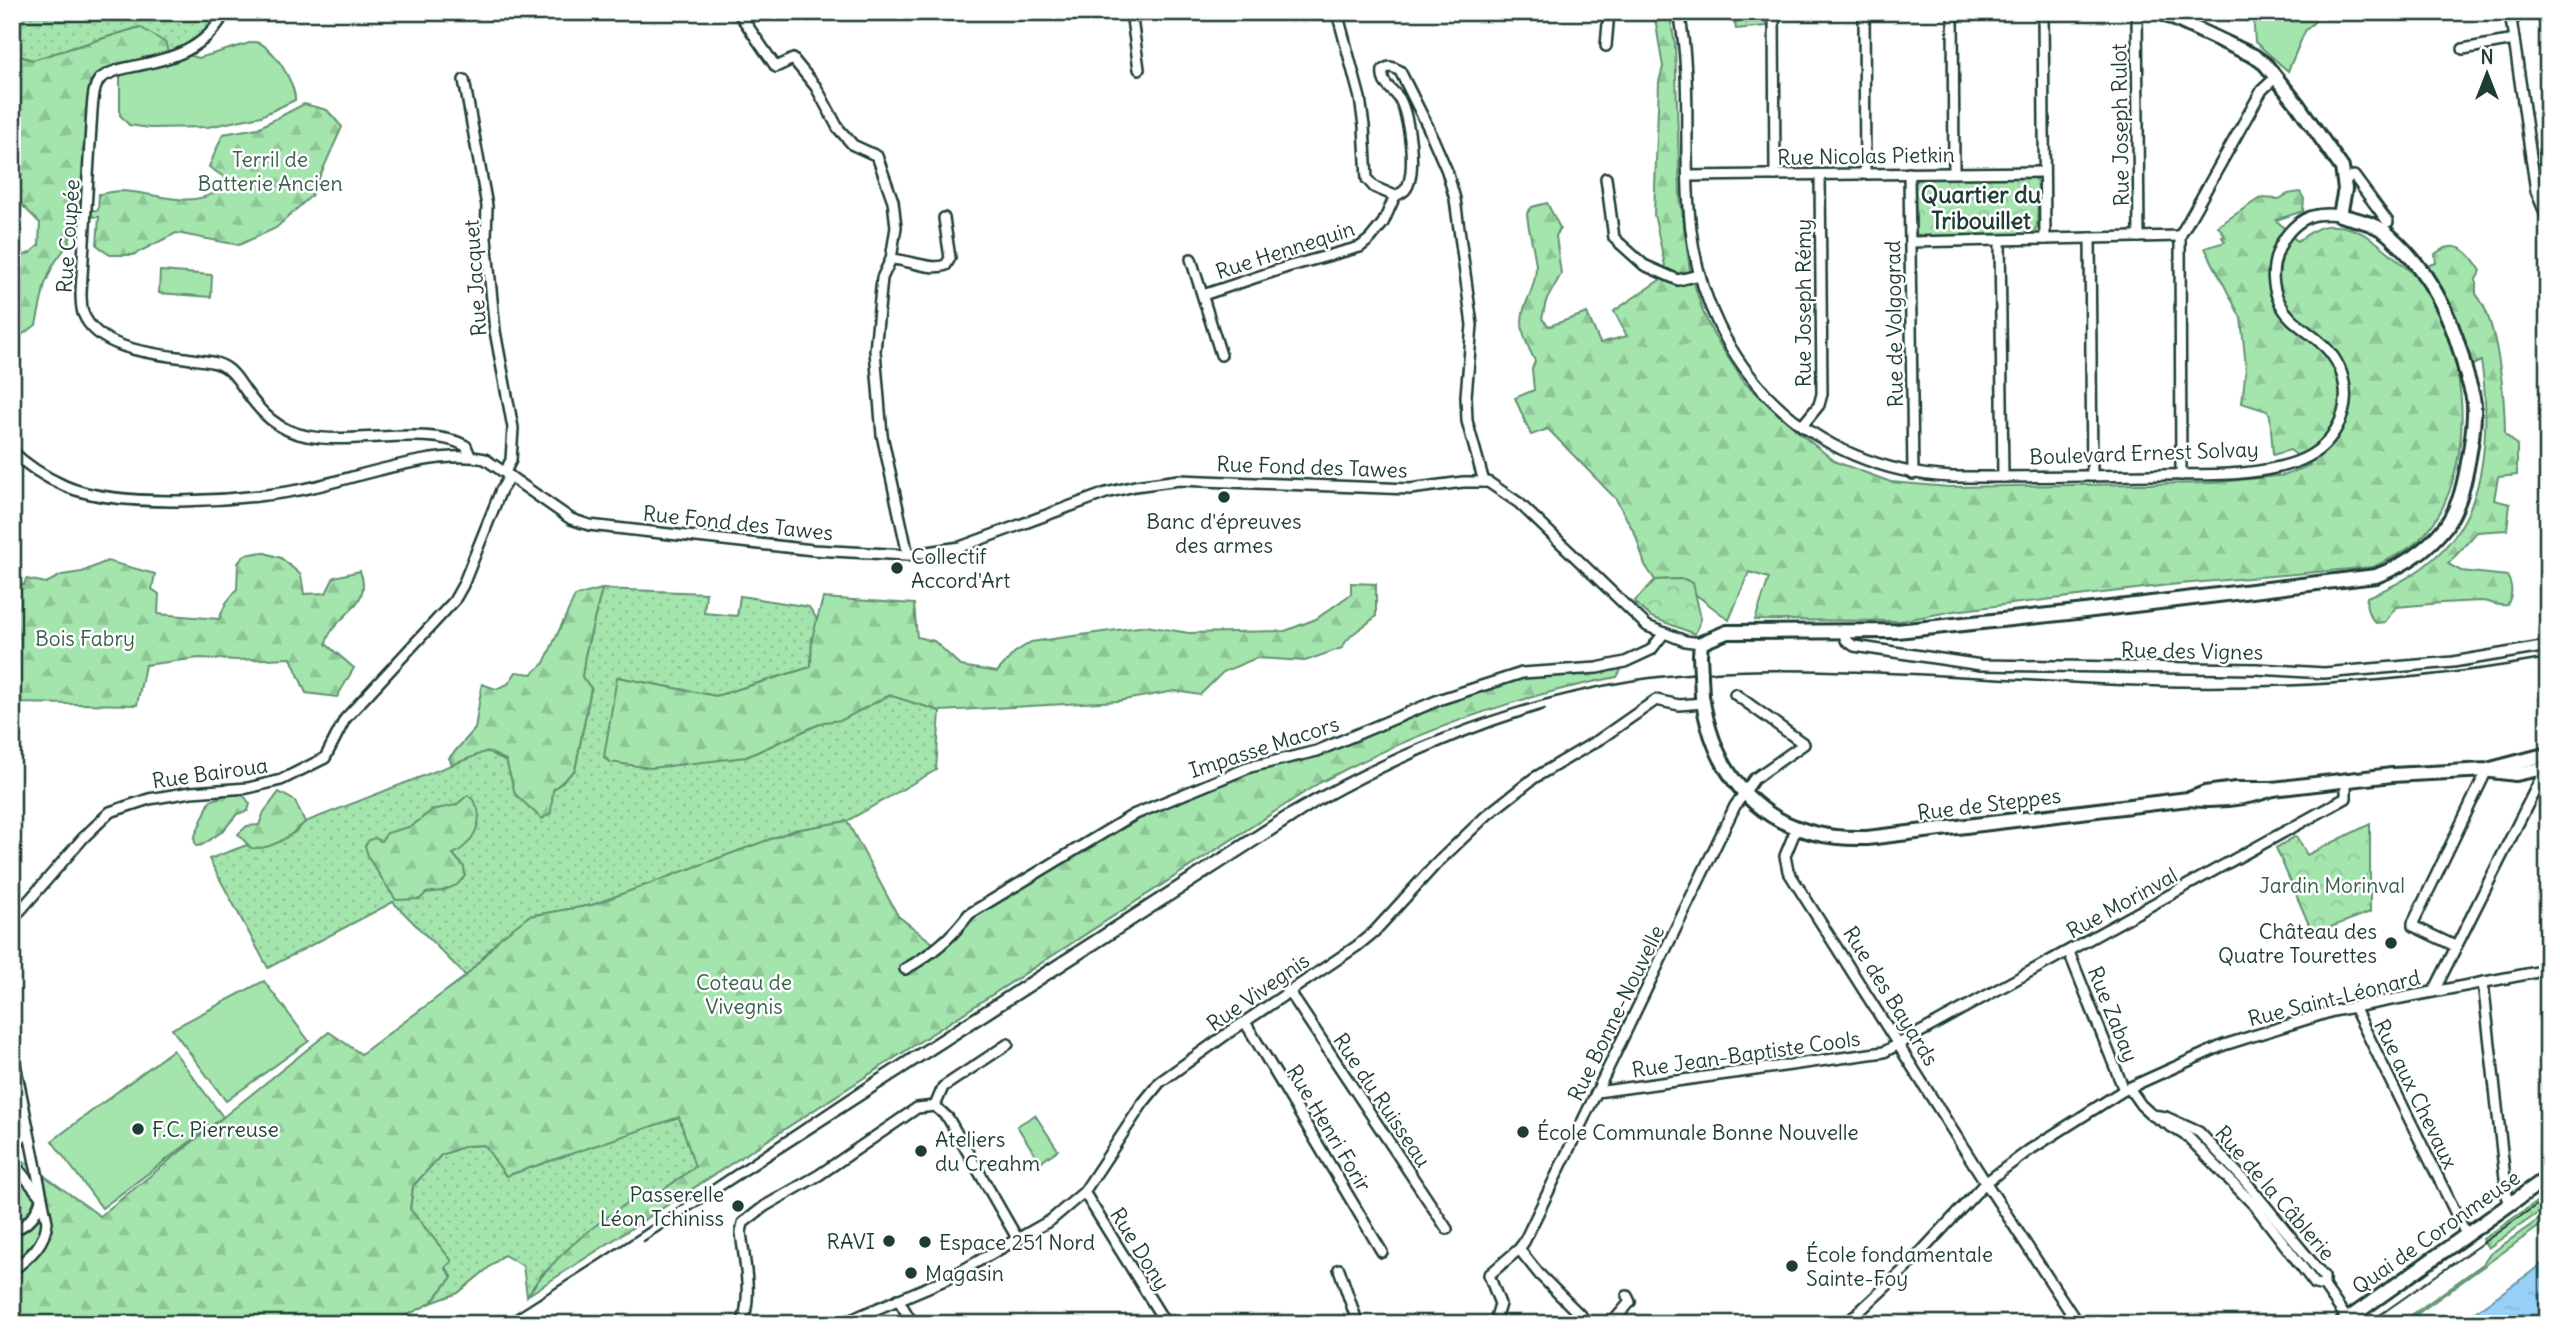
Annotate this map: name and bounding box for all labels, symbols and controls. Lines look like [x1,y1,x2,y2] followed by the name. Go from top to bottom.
[2452,38,2522,108] north arrow
[2105,43,2135,207] street label: Rue Joseph Rulot
[2480,45,2494,69] text: N
[1777,141,1955,171] street label: Rue Nicolas Pietkin
[197,146,343,197] park label: Terril de Batterie Ancien
[51,178,85,294] street label: Rue Coupée
[1921,180,2041,235] district label: Quartier du Tribouillet
[1212,215,1358,285] street label: Rue Hennequin
[457,219,493,337] street label: Rue Jacquet
[1790,219,1817,387] street label: Rue Joseph Rémy
[1879,240,1909,408] street label: Rue de Volgograd
[2029,436,2259,470] street label: Boulevard Ernest Solvay
[1216,450,1408,484] street label: Rue Fond des Tawes
[1216,489,1232,505] marker: Banc d'épreuves des armes
[642,500,834,546] street label: Rue Fond des Tawes
[1146,508,1302,559] place label: Banc d'épreuves des armes
[911,543,1010,594] place label: Collectif Accord'Art
[889,560,905,576] marker: Collectif Accord'Art
[35,625,135,652] park label: Bois Fabry
[2121,636,2263,666] street label: Rue des Vignes
[1186,710,1342,784] street label: Impasse Macors
[150,752,270,794] street label: Rue Bairoua
[1916,782,2062,826] street label: Rue de Steppes
[2062,862,2182,944] street label: Rue Morinval
[2259,872,2405,899] park label: Jardin Morinval
[2218,918,2377,969] place label: Château des Quatre Tourettes
[1562,921,1670,1105] street label: Rue Bonne-Nouvelle
[1837,921,1945,1071] street label: Rue des Bayards
[2383,935,2399,951] marker: Château des Quatre Tourettes
[1201,947,1315,1037] street label: Rue Vivegnis
[2082,962,2144,1066] street label: Rue Zabay
[2245,964,2423,1032] street label: Rue Saint-Léonard
[696,969,792,1020] park label: Coteau de Vivegnis
[2368,1015,2464,1173] street label: Rue aux Chevaux
[1630,1025,1862,1083] street label: Rue Jean-Baptiste Cools
[1327,1028,1437,1172] street label: Rue du Ruisseau
[1281,1060,1378,1197] street label: Rue Henri Forir
[152,1116,279,1143] place label: F.C. Pierreuse
[1537,1119,1859,1146] place label: École Communale Bonne Nouvelle
[2209,1120,2341,1266] street label: Rue de la Câblerie
[130,1121,146,1137] marker: F.C. Pierreuse
[1515,1124,1531,1140] marker: École Communale Bonne Nouvelle
[935,1126,1040,1177] place label: Ateliers du Creahm
[913,1143,929,1159] marker: Ateliers du Creahm
[2347,1164,2525,1300] street label: Quai de Coronmeuse
[600,1181,724,1232] place label: Passerelle Léon Tchiniss
[730,1198,746,1214] marker: Passerelle Léon Tchiniss
[1104,1203,1176,1295] street label: Rue Dony
[827,1228,875,1255] place label: RAVI
[939,1229,1095,1256] place label: Espace 251 Nord
[881,1233,897,1249] marker: RAVI
[917,1234,933,1250] marker: Espace 251 Nord
[1806,1241,1993,1292] place label: École fondamentale Sainte-Foy
[1784,1258,1800,1274] marker: École fondamentale Sainte-Foy
[925,1260,1004,1287] place label: Magasin
[903,1265,919,1281] marker: Magasin

